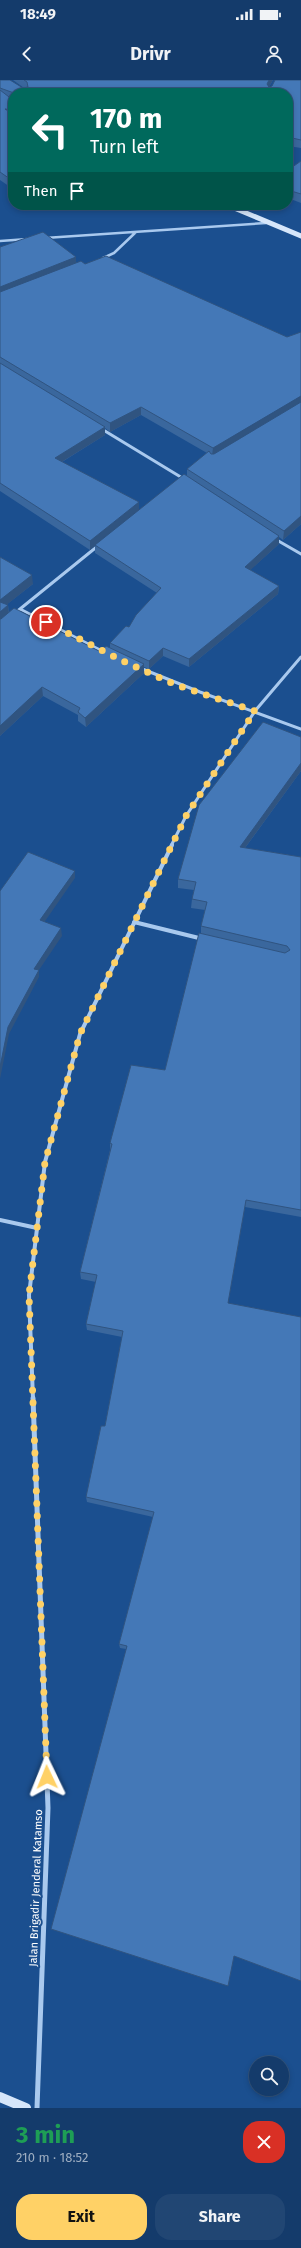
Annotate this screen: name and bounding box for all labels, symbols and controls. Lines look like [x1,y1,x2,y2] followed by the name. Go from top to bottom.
[20,5,56,23] text: 18:49
[16,43,38,65] icon: back
[130,43,171,65] text: Drivr
[263,43,285,65] icon: person
[90,102,162,135] text: 170 m
[24,104,76,156] icon: left
[90,136,159,158] text: Turn left
[66,180,88,202] icon: arrive
[24,182,58,200] text: Then
[29,605,63,639] pin
[35,611,57,633] icon: arrive
[26,1756,68,1798] position arrow
[27,1809,45,1967] street label: Jalan Brigadir Jenderal Katamso
[249,2056,289,2096] map controls
[249,2056,289,2096] button: search
[16,2121,75,2149] text: 3 min
[243,2121,285,2163] button: close
[16,2150,88,2165] text: 210 m · 18:52
[16,2194,147,2240] button: Exit
[155,2194,285,2240] button: Share

